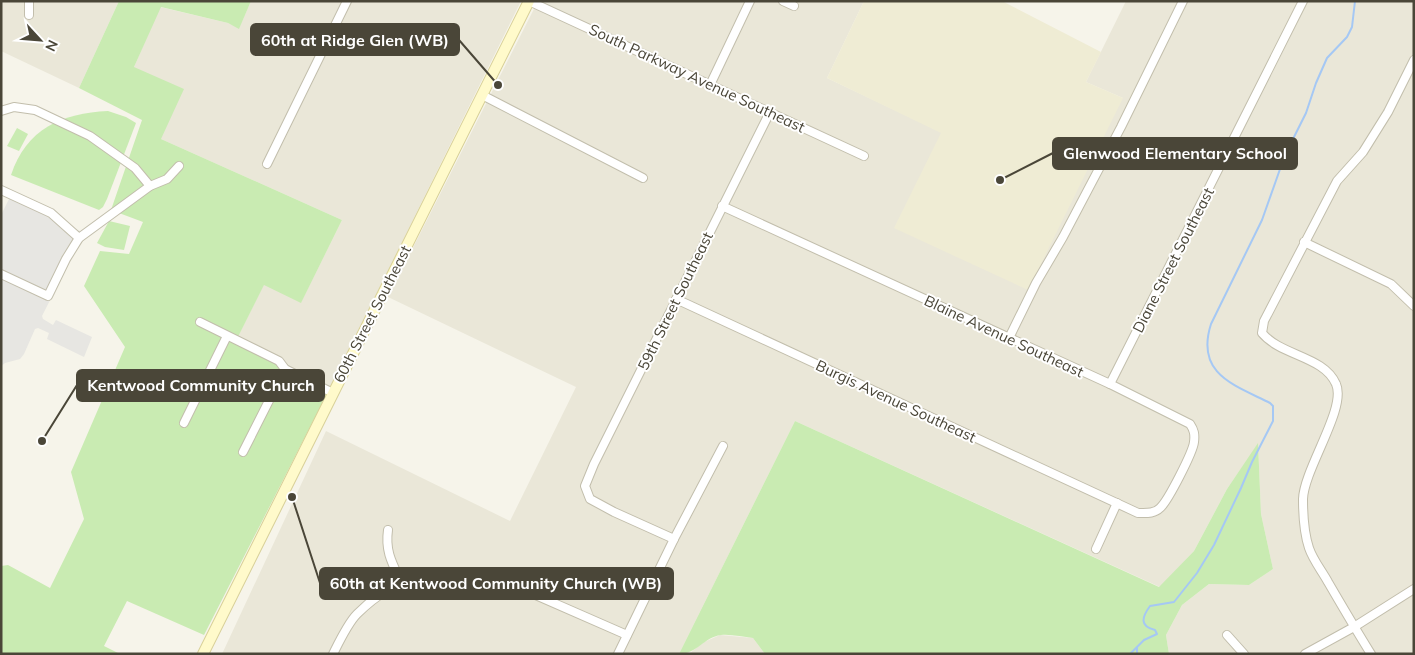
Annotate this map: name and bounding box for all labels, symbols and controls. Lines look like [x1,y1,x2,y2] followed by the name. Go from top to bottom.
[15,15,65,65] north arrow
[586,20,808,136] street label: South Parkway Avenue Southeast
[251,24,459,55] callout: 60th at Ridge Glen (WB)
[261,30,449,50] text: 60th at Ridge Glen (WB)
[41,37,62,54] text: N
[1053,138,1297,169] callout: Glenwood Elementary School
[1063,143,1287,163] text: Glenwood Elementary School
[1128,184,1218,336] street label: Diane Street Southeast
[633,229,717,373] street label: 59th Street Southeast
[329,242,415,386] street label: 60th Street Southeast
[921,291,1087,381] street label: Blaine Avenue Southeast
[813,355,979,447] street label: Burgis Avenue Southeast
[77,370,324,401] callout: Kentwood Community Church
[87,375,315,395] text: Kentwood Community Church
[320,568,673,599] callout: 60th at Kentwood Community Church (WB)
[330,573,662,593] text: 60th at Kentwood Community Church (WB)

